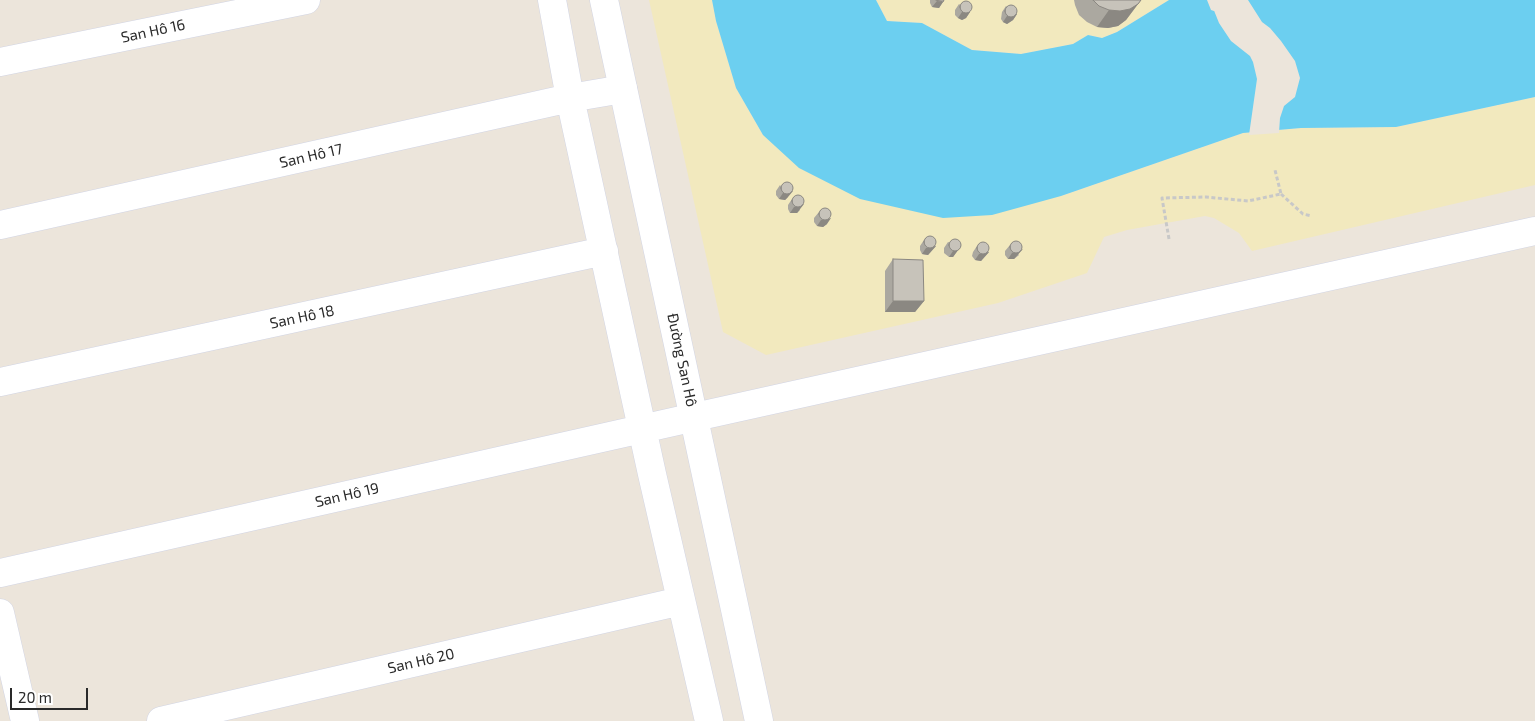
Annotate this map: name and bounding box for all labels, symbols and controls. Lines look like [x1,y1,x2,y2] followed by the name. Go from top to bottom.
[119,15,187,47] street label: San Hô 16
[278,140,344,172] street label: San Hô 17
[268,301,336,333] street label: San Hô 18
[663,311,701,409] street label: Đường San Hô
[313,479,381,511] street label: San Hô 19
[386,645,456,677] street label: San Hô 20
[12,678,90,710] scale bar
[18,688,52,706] text: 20 m

